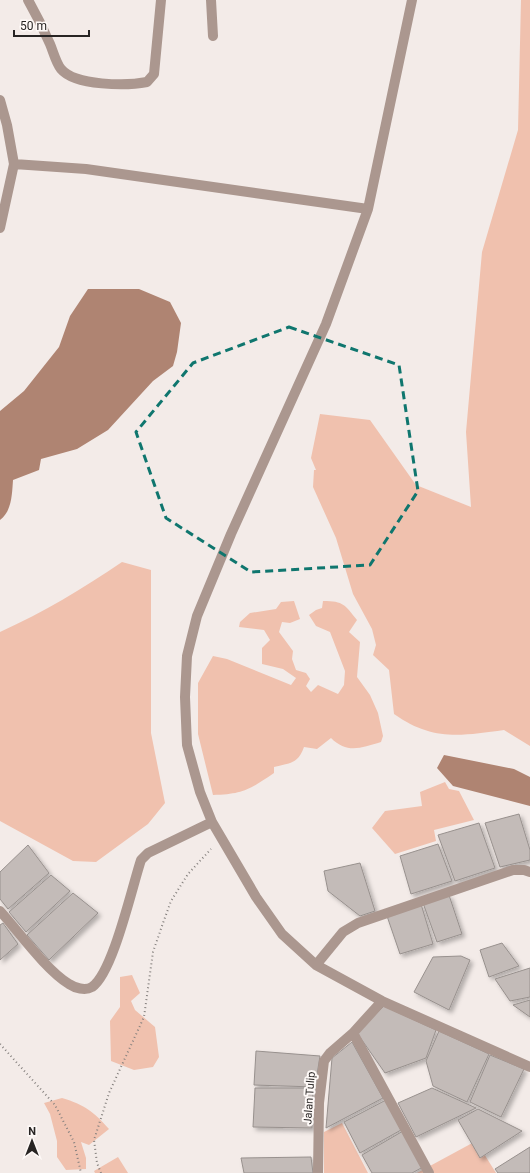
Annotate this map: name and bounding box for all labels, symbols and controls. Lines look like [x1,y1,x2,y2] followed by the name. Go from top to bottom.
[14,12,89,38] scale bar
[20,19,47,33] text: 50 m
[301,1071,318,1125] street label: Jalan Tulip
[12,1121,52,1161] north arrow
[28,1125,36,1138] text: N

